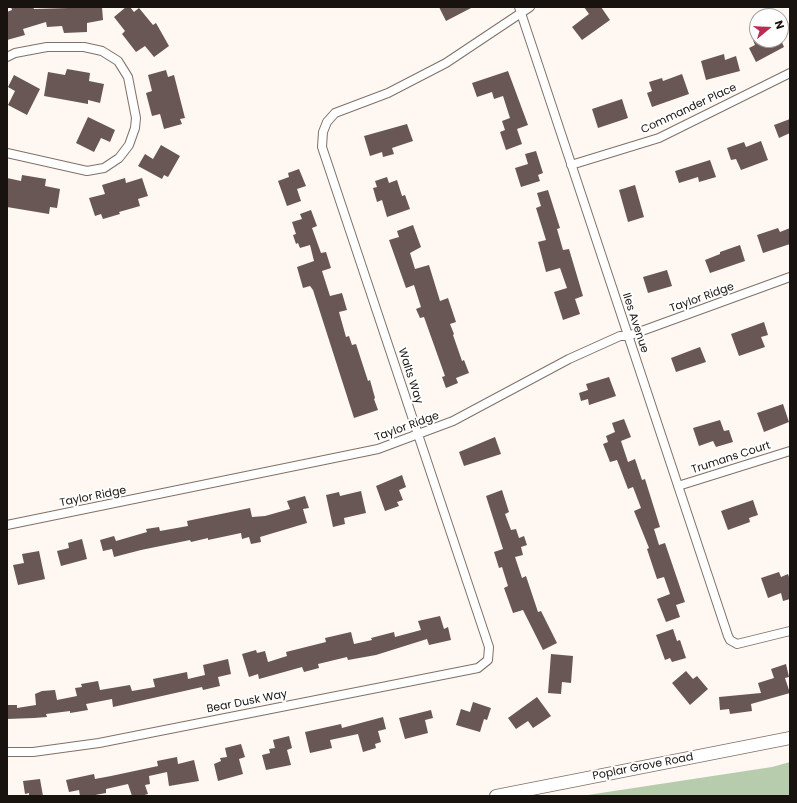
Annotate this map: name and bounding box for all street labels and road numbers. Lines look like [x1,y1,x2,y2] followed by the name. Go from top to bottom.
[639,81,739,137] street label: Commander Place
[668,280,736,316] street label: Taylor Ridge
[619,291,651,355] street label: Iles Avenue
[395,346,425,406] street label: Walts Way
[373,409,441,445] street label: Taylor Ridge
[690,439,772,477] street label: Trumans Court
[59,484,127,510] street label: Taylor Ridge
[206,688,288,716] street label: Bear Dusk Way
[592,751,694,783] street label: Poplar Grove Road

